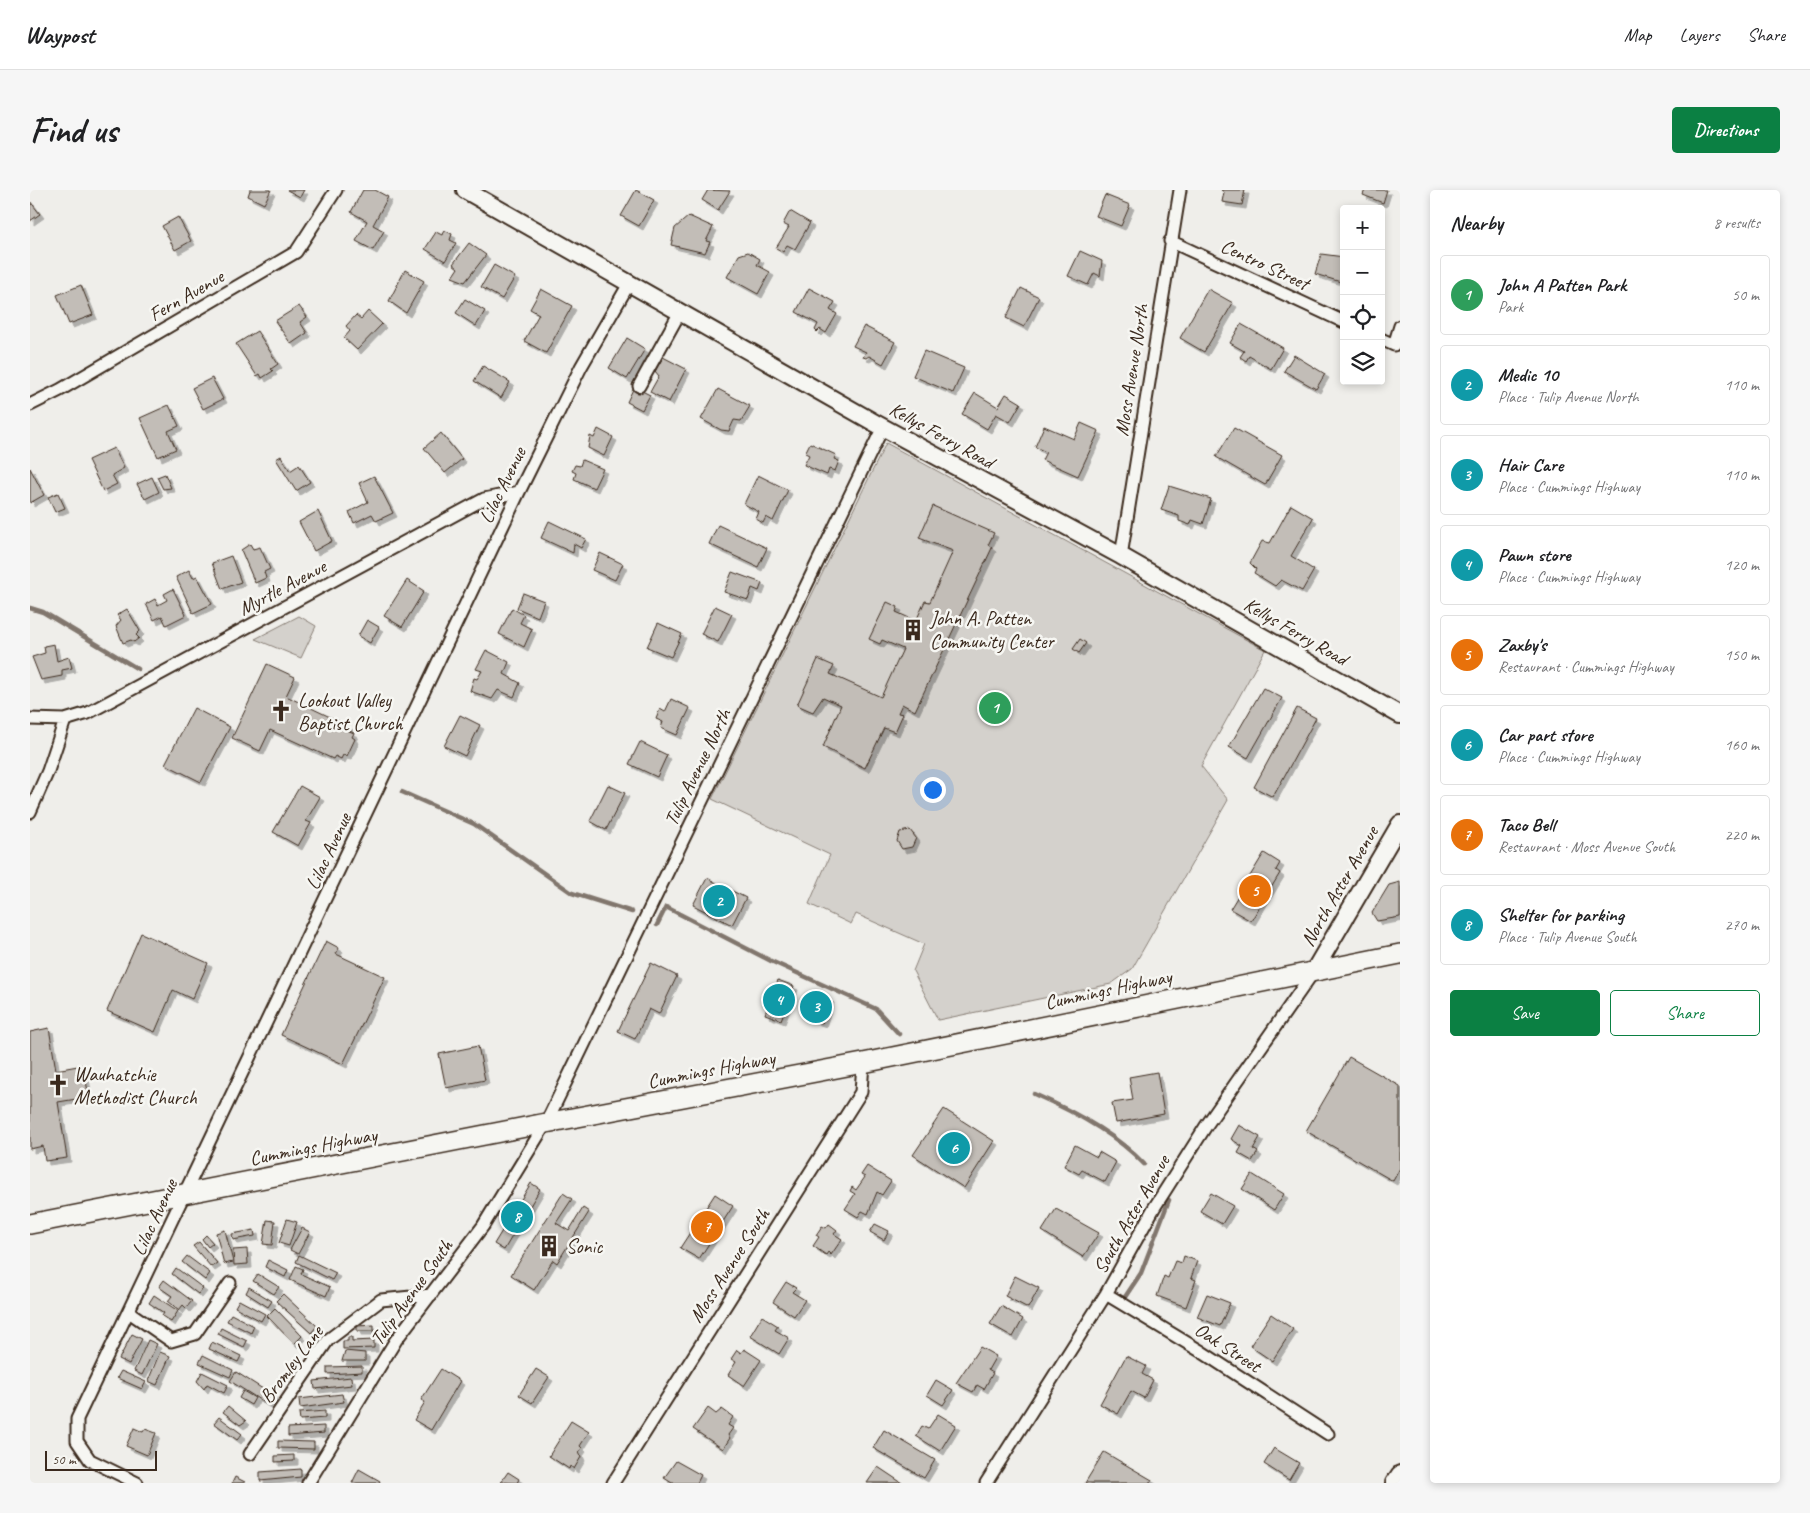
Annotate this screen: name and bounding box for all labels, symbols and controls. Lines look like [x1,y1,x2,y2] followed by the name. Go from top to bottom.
[25,20,95,50] text: Waypost
[1624,24,1652,46] text: Map
[1680,24,1719,46] text: Layers
[1747,24,1785,46] text: Share
[1672,107,1780,153] button: Directions
[30,108,117,153] text: Find us
[1340,205,1385,385] map controls
[1340,205,1385,250] button: +
[1450,210,1503,236] text: Nearby
[1713,213,1760,233] text: 8 results
[1217,233,1316,297] street label: Centro Street
[1340,250,1385,295] button: −
[144,263,229,327] street label: Fern Avenue
[1498,273,1626,297] text: John A Patten Park
[1463,285,1471,305] text: 1
[1732,285,1759,305] text: 50 m
[1340,295,1385,340] button: locate
[1498,297,1523,317] text: Park
[1109,301,1155,438] street label: Moss Avenue North
[1340,340,1385,385] button: layers
[1498,363,1558,387] text: Medic 10
[1463,375,1471,395] text: 2
[1725,375,1759,395] text: 110 m
[1498,387,1639,407] text: Place · Tulip Avenue North
[885,396,1001,476] street label: Kellys Ferry Road
[473,442,532,527] street label: Lilac Avenue
[1498,453,1563,477] text: Hair Care
[1463,465,1471,485] text: 3
[1725,465,1759,485] text: 110 m
[1498,477,1640,497] text: Place · Cummings Highway
[1498,543,1571,567] text: Pawn store
[234,553,332,621] street label: Myrtle Avenue
[1463,555,1471,575] text: 4
[1725,555,1759,575] text: 120 m
[1498,567,1640,587] text: Place · Cummings Highway
[1239,592,1355,673] street label: Kellys Ferry Road
[929,606,1055,654] place label: John A. Patten Community Center
[900,617,926,643] building icon: John A. Patten Community Center
[1498,633,1546,657] text: Zaxby's
[1464,645,1470,665] text: 5
[1725,645,1759,665] text: 150 m
[1498,657,1674,677] text: Restaurant · Cummings Highway
[298,688,404,736] place label: Lookout Valley Baptist Church
[979,689,1011,727] pin: 1
[268,698,294,724] church icon: Lookout Valley Baptist Church
[658,703,737,830] street label: Tulip Avenue North
[1498,723,1593,747] text: Car part store
[1463,735,1471,755] text: 6
[1725,735,1759,755] text: 160 m
[1498,747,1640,767] text: Place · Cummings Highway
[920,777,946,803] your location
[300,808,358,893] street label: Lilac Avenue
[1498,813,1555,837] text: Taco Bell
[1295,820,1385,951] street label: North Aster Avenue
[1463,825,1471,845] text: 7
[1725,825,1759,845] text: 220 m
[1498,837,1675,857] text: Restaurant · Moss Avenue South
[1239,872,1271,910] pin: 5
[703,882,735,920] pin: 2
[1498,903,1624,927] text: Shelter for parking
[1463,915,1471,935] text: 8
[1725,915,1759,935] text: 270 m
[1498,927,1637,947] text: Place · Tulip Avenue South
[1042,963,1176,1015] street label: Cummings Highway
[763,981,795,1019] pin: 4
[800,988,832,1026] pin: 3
[1450,990,1600,1036] button: Save
[1610,990,1760,1036] button: Share
[645,1045,779,1094] street label: Cummings Highway
[74,1062,198,1110] place label: Wauhatchie Methodist Church
[45,1072,71,1098] church icon: Wauhatchie Methodist Church
[247,1122,381,1171] street label: Cummings Highway
[938,1129,970,1167] pin: 6
[1087,1149,1176,1278] street label: South Aster Avenue
[126,1174,184,1259] street label: Lilac Avenue
[501,1198,533,1236] pin: 8
[683,1203,776,1327] street label: Moss Avenue South
[691,1208,723,1246] pin: 7
[536,1233,562,1259] building icon: Sonic
[365,1234,459,1350] street label: Tulip Avenue South
[566,1234,603,1259] place label: Sonic
[1190,1317,1268,1379] street label: Oak Street
[254,1319,330,1408] street label: Bromley Lane
[45,1448,158,1471] scale bar
[52,1451,76,1468] text: 50 m

